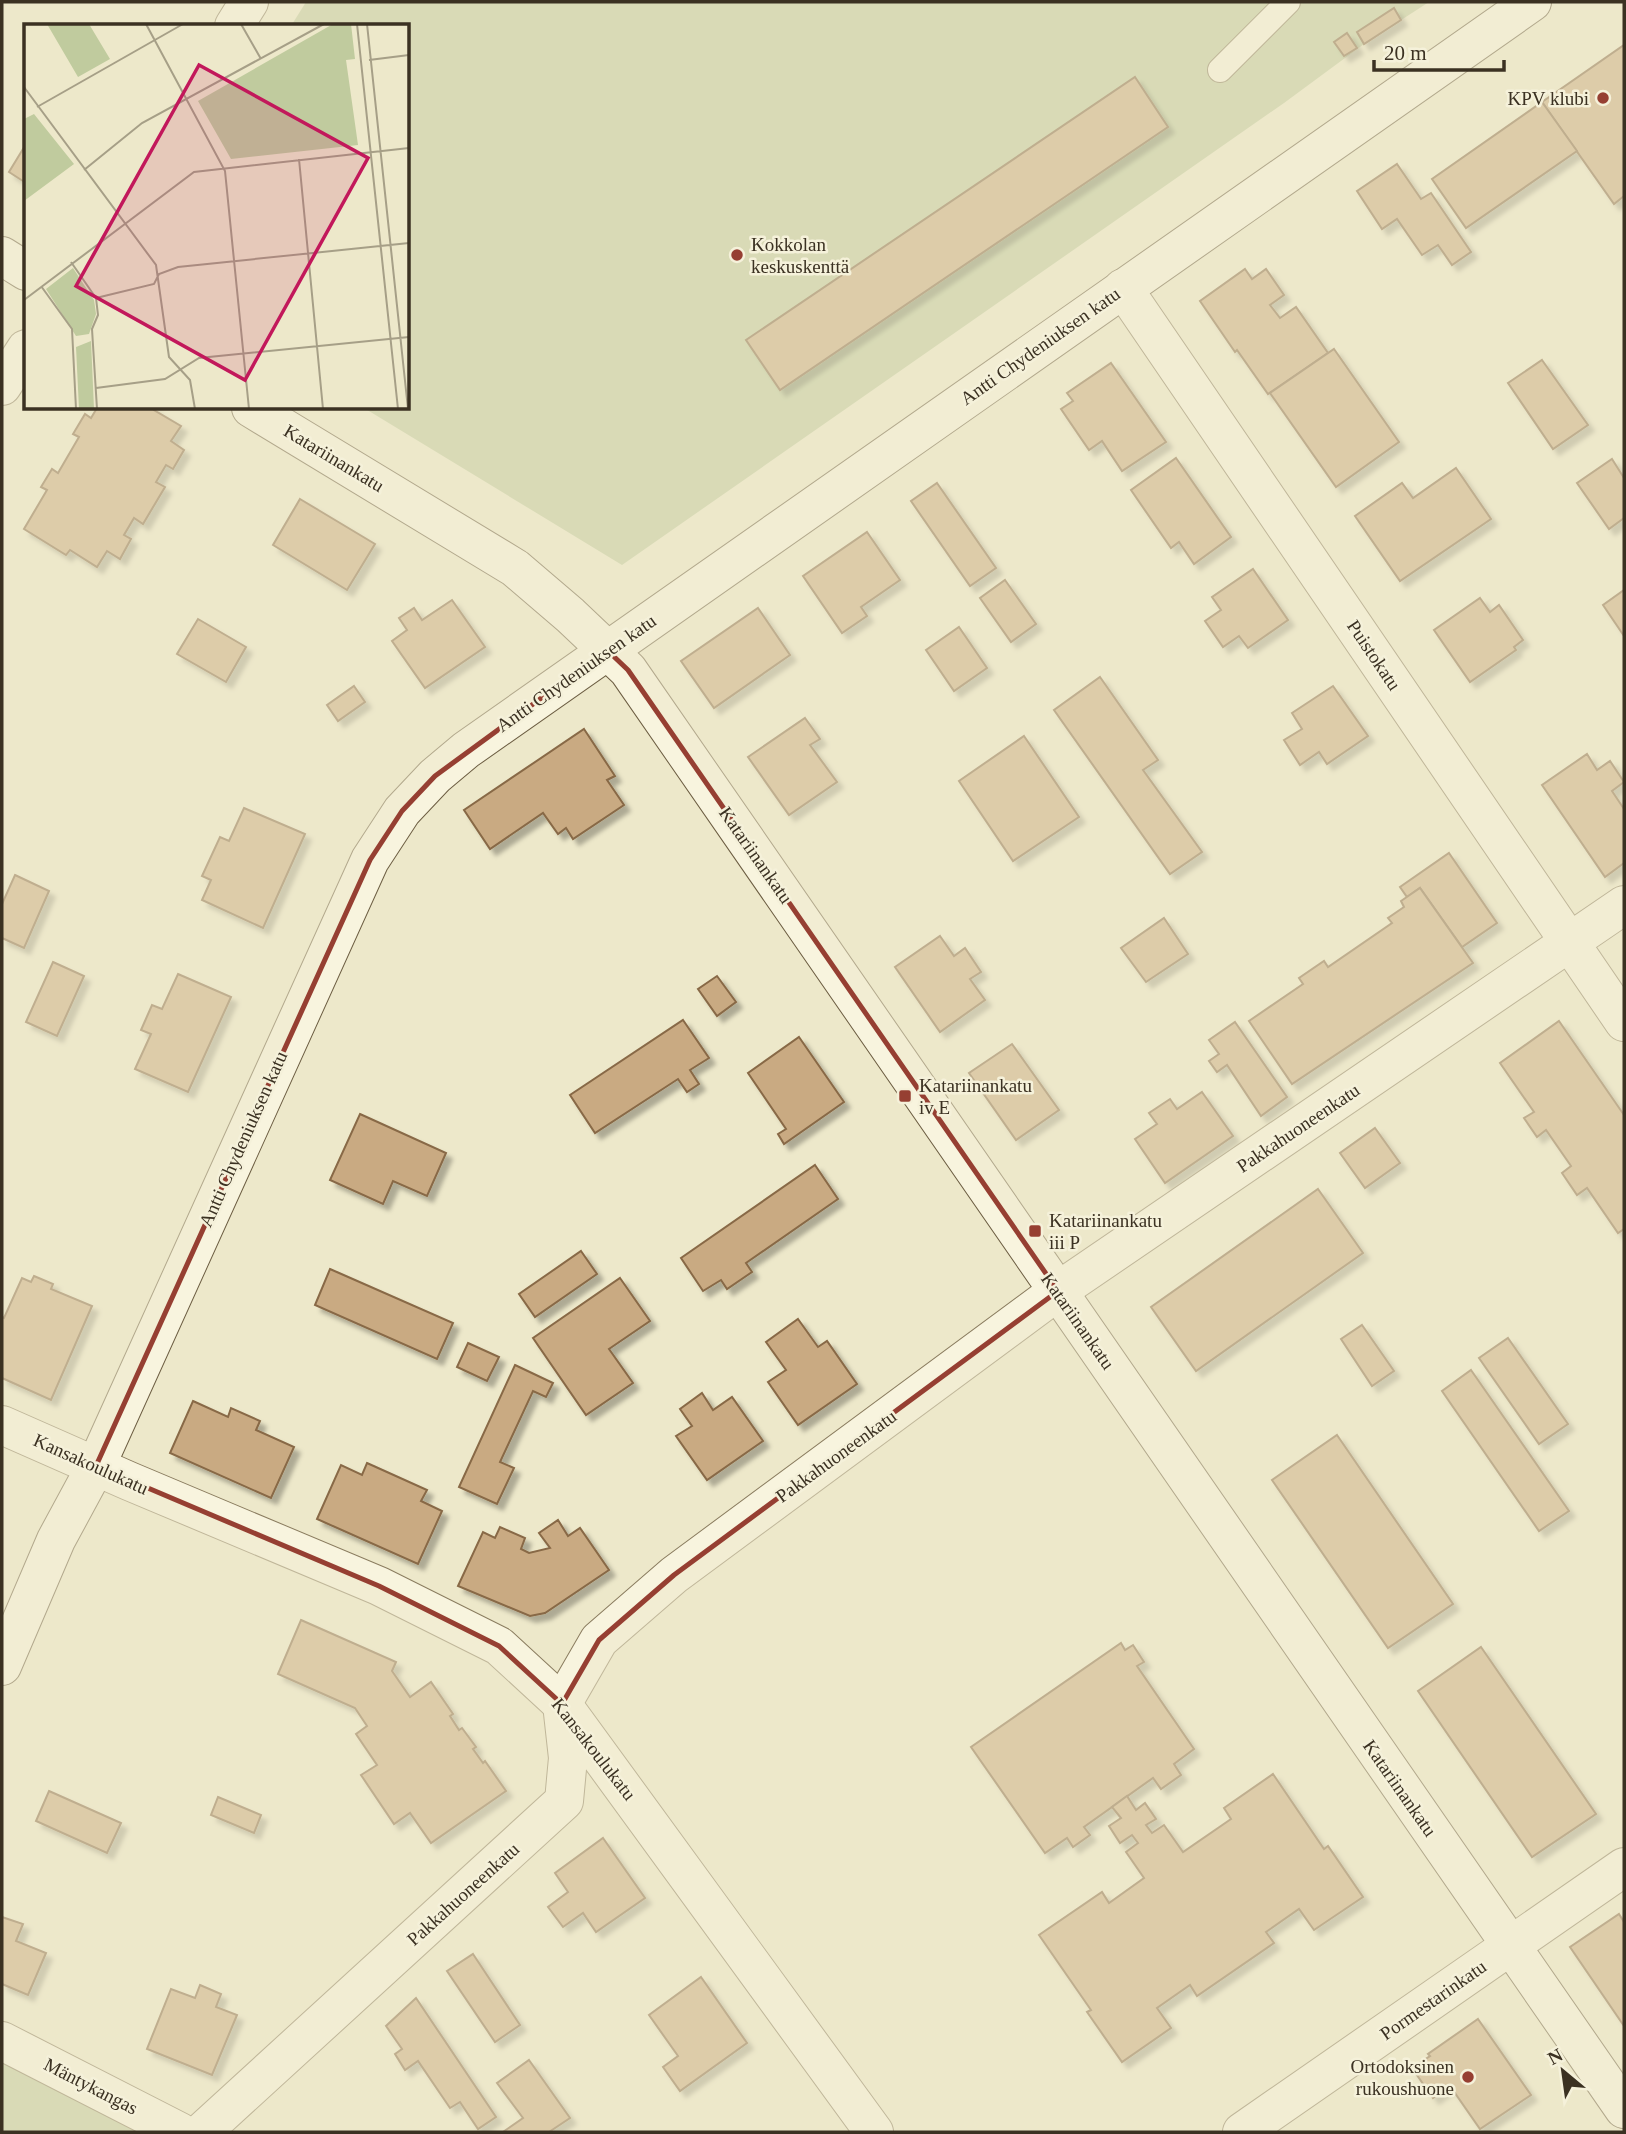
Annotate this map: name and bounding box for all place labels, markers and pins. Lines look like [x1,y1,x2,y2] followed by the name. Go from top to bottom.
[1508,88,1589,109] place label: KPV klubi
[1595,90,1611,106] marker: KPV klubi
[751,234,850,277] place label: Kokkolan keskuskenttä
[729,247,745,263] marker: Kokkolan keskuskenttä
[919,1075,1032,1118] place label: Katariinankatu iv E
[897,1088,913,1104] marker: Katariinankatu iv E
[1049,1210,1162,1253] place label: Katariinankatu iii P
[1027,1223,1043,1239] marker: Katariinankatu iii P
[1351,2056,1454,2099] place label: Ortodoksinen rukoushuone
[1460,2069,1476,2085] marker: Ortodoksinen rukoushuone

